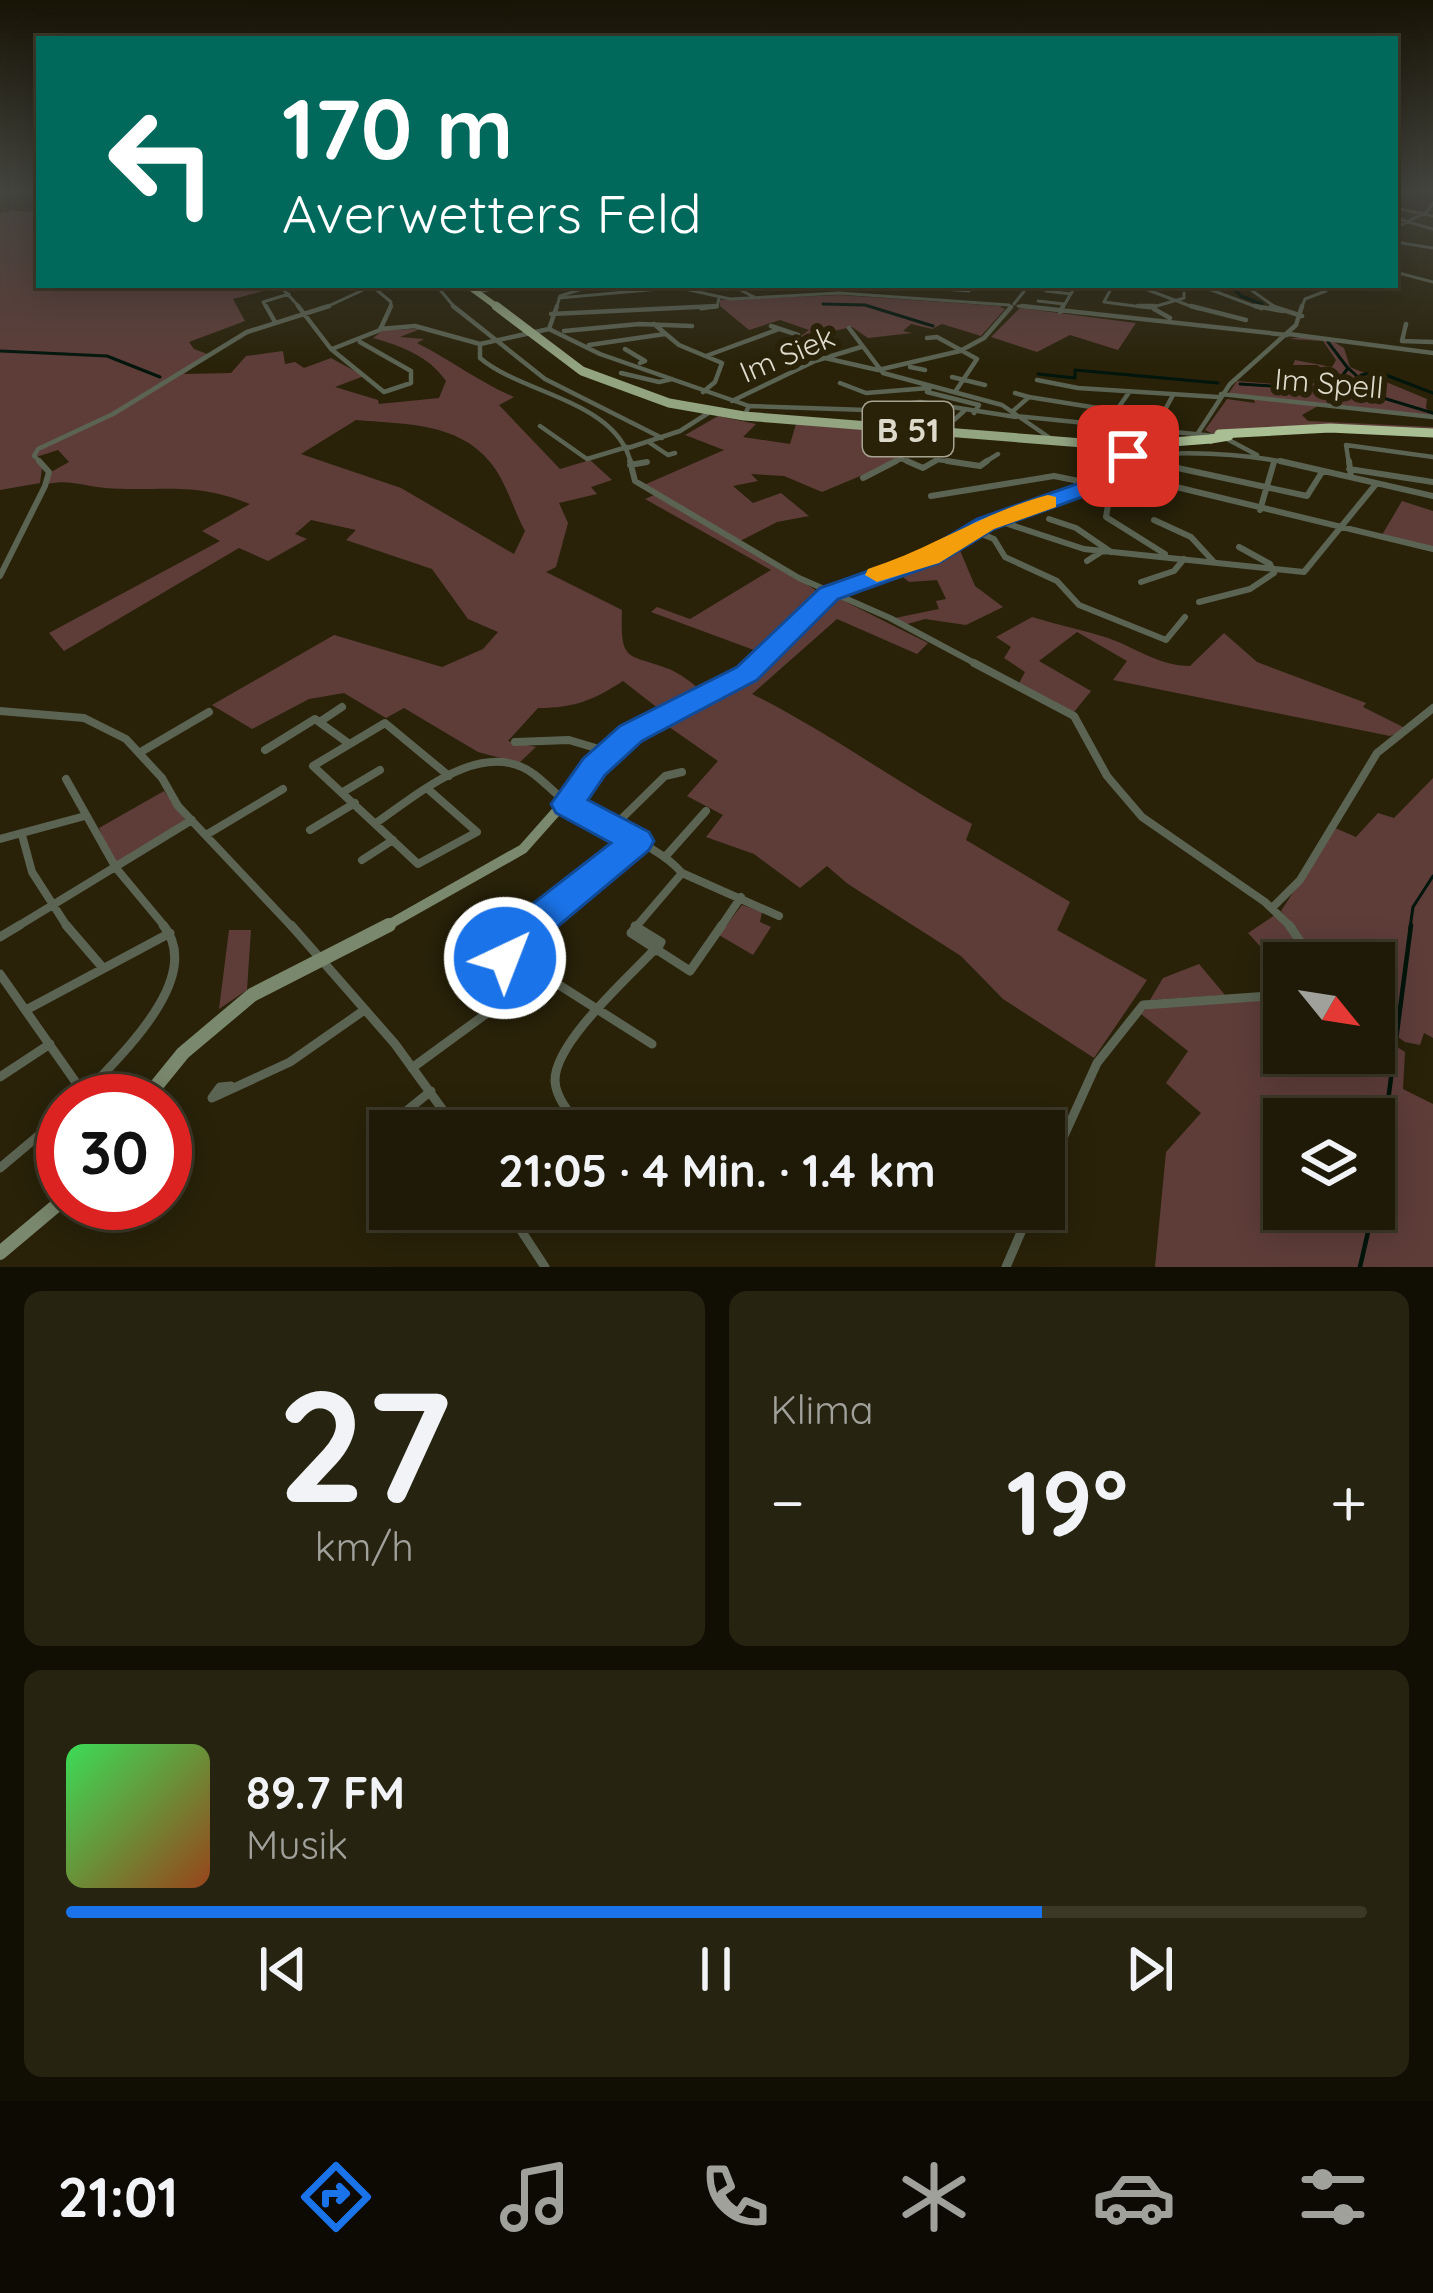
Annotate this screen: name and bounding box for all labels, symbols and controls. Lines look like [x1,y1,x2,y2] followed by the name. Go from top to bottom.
[282,75,513,180] text: 170 m
[84,84,240,240] icon: left
[282,179,701,247] text: Averwetters Feld
[734,317,840,391] street label: Im Siek
[1273,359,1385,407] street label: Im Spell
[863,402,953,456] road number: B 51
[1077,405,1179,507] pin
[1095,423,1161,489] icon: arrive
[442,895,568,1021] position arrow
[1263,942,1395,1074] north arrow
[1263,942,1395,1230] map controls
[36,1074,192,1230] speed limit sign: 30
[1263,1098,1395,1230] button: layers
[498,1142,936,1198] text: 21:05 · 4 Min. · 1.4 km
[277,1346,451,1541] text: 27
[771,1385,873,1434] text: Klima
[1007,1445,1128,1558] text: 19°
[771,1460,805,1543] text: −
[1330,1460,1367,1543] text: +
[315,1522,414,1571] text: km/h
[246,1764,405,1820] text: 89.7 FM
[246,1820,348,1869] text: Musik
[250,1936,316,2002] icon: previous
[683,1936,749,2002] icon: pause
[1117,1936,1183,2002] icon: next
[294,2155,378,2239] icon: directions
[493,2155,577,2239] icon: music
[693,2155,777,2239] icon: phone
[892,2155,976,2239] icon: climate
[1092,2155,1176,2239] icon: car
[1291,2155,1375,2239] icon: filters
[58,2163,178,2231] text: 21:01

